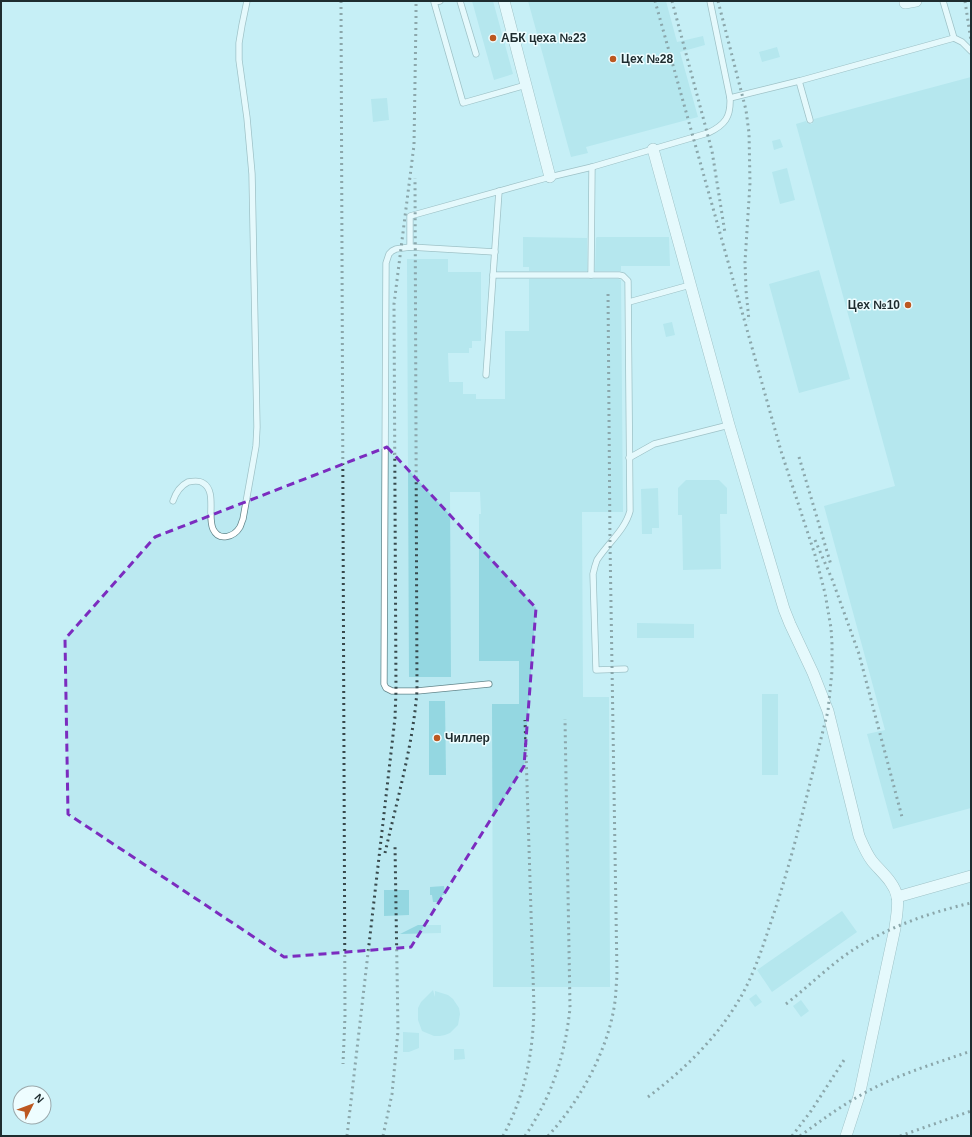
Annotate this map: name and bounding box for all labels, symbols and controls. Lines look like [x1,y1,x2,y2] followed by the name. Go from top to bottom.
[501,31,587,45] place label: АБК цеха №23
[488,33,498,43] marker: АБК цеха №23
[621,52,673,66] place label: Цех №28
[608,54,618,64] marker: Цех №28
[848,298,900,312] place label: Цех №10
[903,300,913,310] marker: Цех №10
[445,731,490,745] place label: Чиллер
[432,733,442,743] marker: Чиллер
[12,1085,52,1125] north arrow
[32,1091,47,1105] text: N

